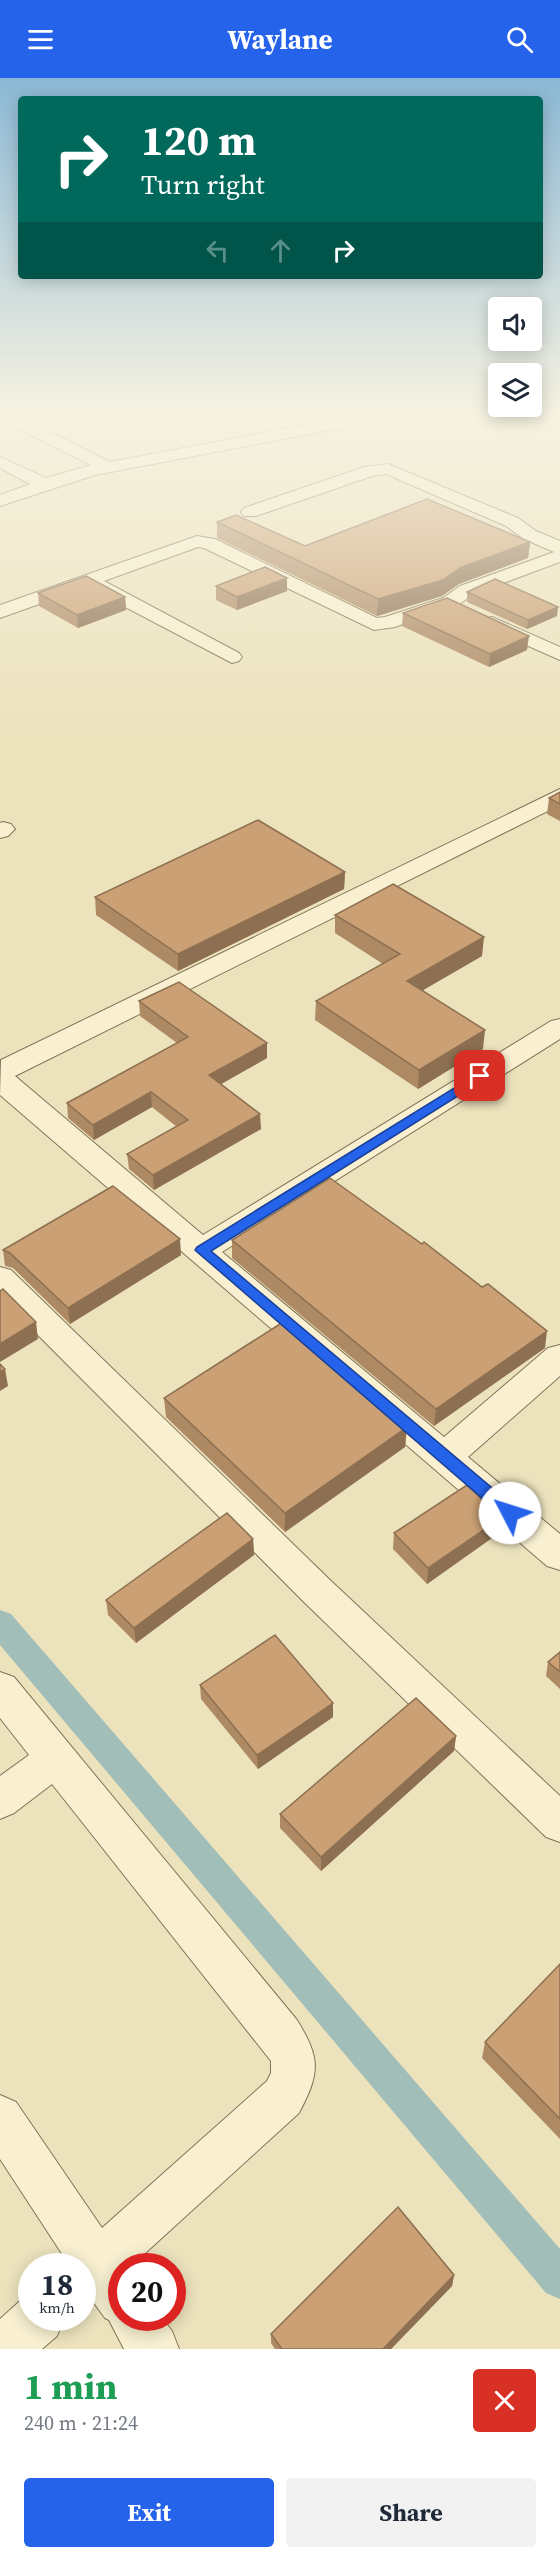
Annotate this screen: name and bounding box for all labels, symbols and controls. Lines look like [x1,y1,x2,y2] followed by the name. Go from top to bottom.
[227,21,333,58] text: Waylane
[24,23,57,56] icon: menu
[503,23,536,56] icon: search
[141,111,256,169] text: 120 m
[42,120,120,198] icon: right
[141,166,265,203] text: Turn right
[201,234,234,267] icon: left
[264,234,297,267] icon: ahead
[327,234,360,267] icon: right
[488,297,542,417] map controls
[488,297,542,351] button: sound
[488,363,542,417] button: layers
[454,1050,505,1101] pin
[463,1059,496,1092] icon: arrive
[478,1481,542,1545] position arrow
[108,2253,186,2331] speed limit sign: 20
[41,2264,73,2305] text: 18
[39,2297,75,2318] text: km/h
[24,2362,117,2411] text: 1 min
[473,2369,536,2432] button: close
[24,2409,138,2437] text: 240 m · 21:24
[24,2478,274,2547] button: Exit
[286,2478,536,2547] button: Share

